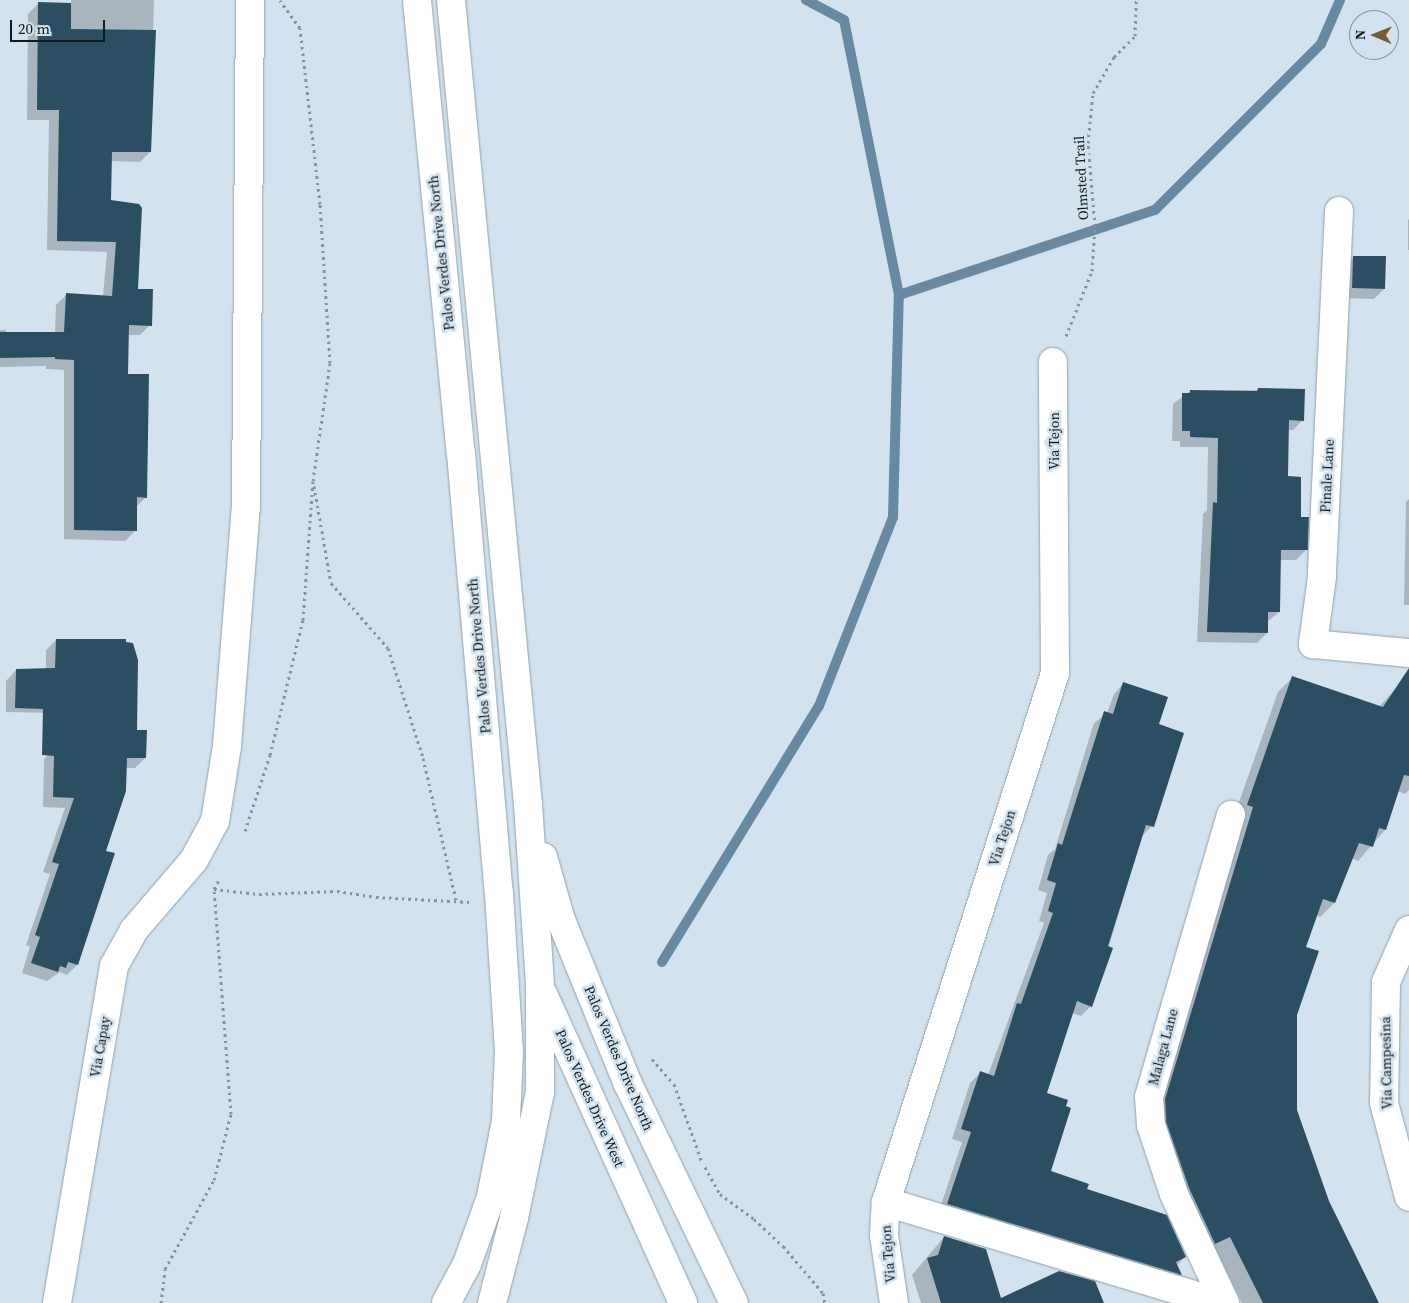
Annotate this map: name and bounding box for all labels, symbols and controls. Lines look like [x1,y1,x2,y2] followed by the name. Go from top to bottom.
[12,10,108,42] scale bar
[1349,10,1399,60] north arrow
[18,18,50,39] text: 20 m
[1350,29,1370,40] text: N
[1070,135,1092,221] street label: Olmsted Trail
[424,174,458,332] street label: Palos Verdes Drive North
[1046,412,1062,470] street label: Via Tejon
[1317,439,1337,513] street label: Pinale Lane
[464,577,494,735] street label: Palos Verdes Drive North
[985,808,1019,868] street label: Via Tejon
[581,983,657,1133] street label: Palos Verdes Drive North
[1145,1007,1181,1087] street label: Malaga Lane
[86,1015,114,1079] street label: Via Capay
[1377,1016,1395,1110] street label: Via Campesina
[552,1026,628,1170] street label: Palos Verdes Drive West
[877,1224,899,1284] street label: Via Tejon

